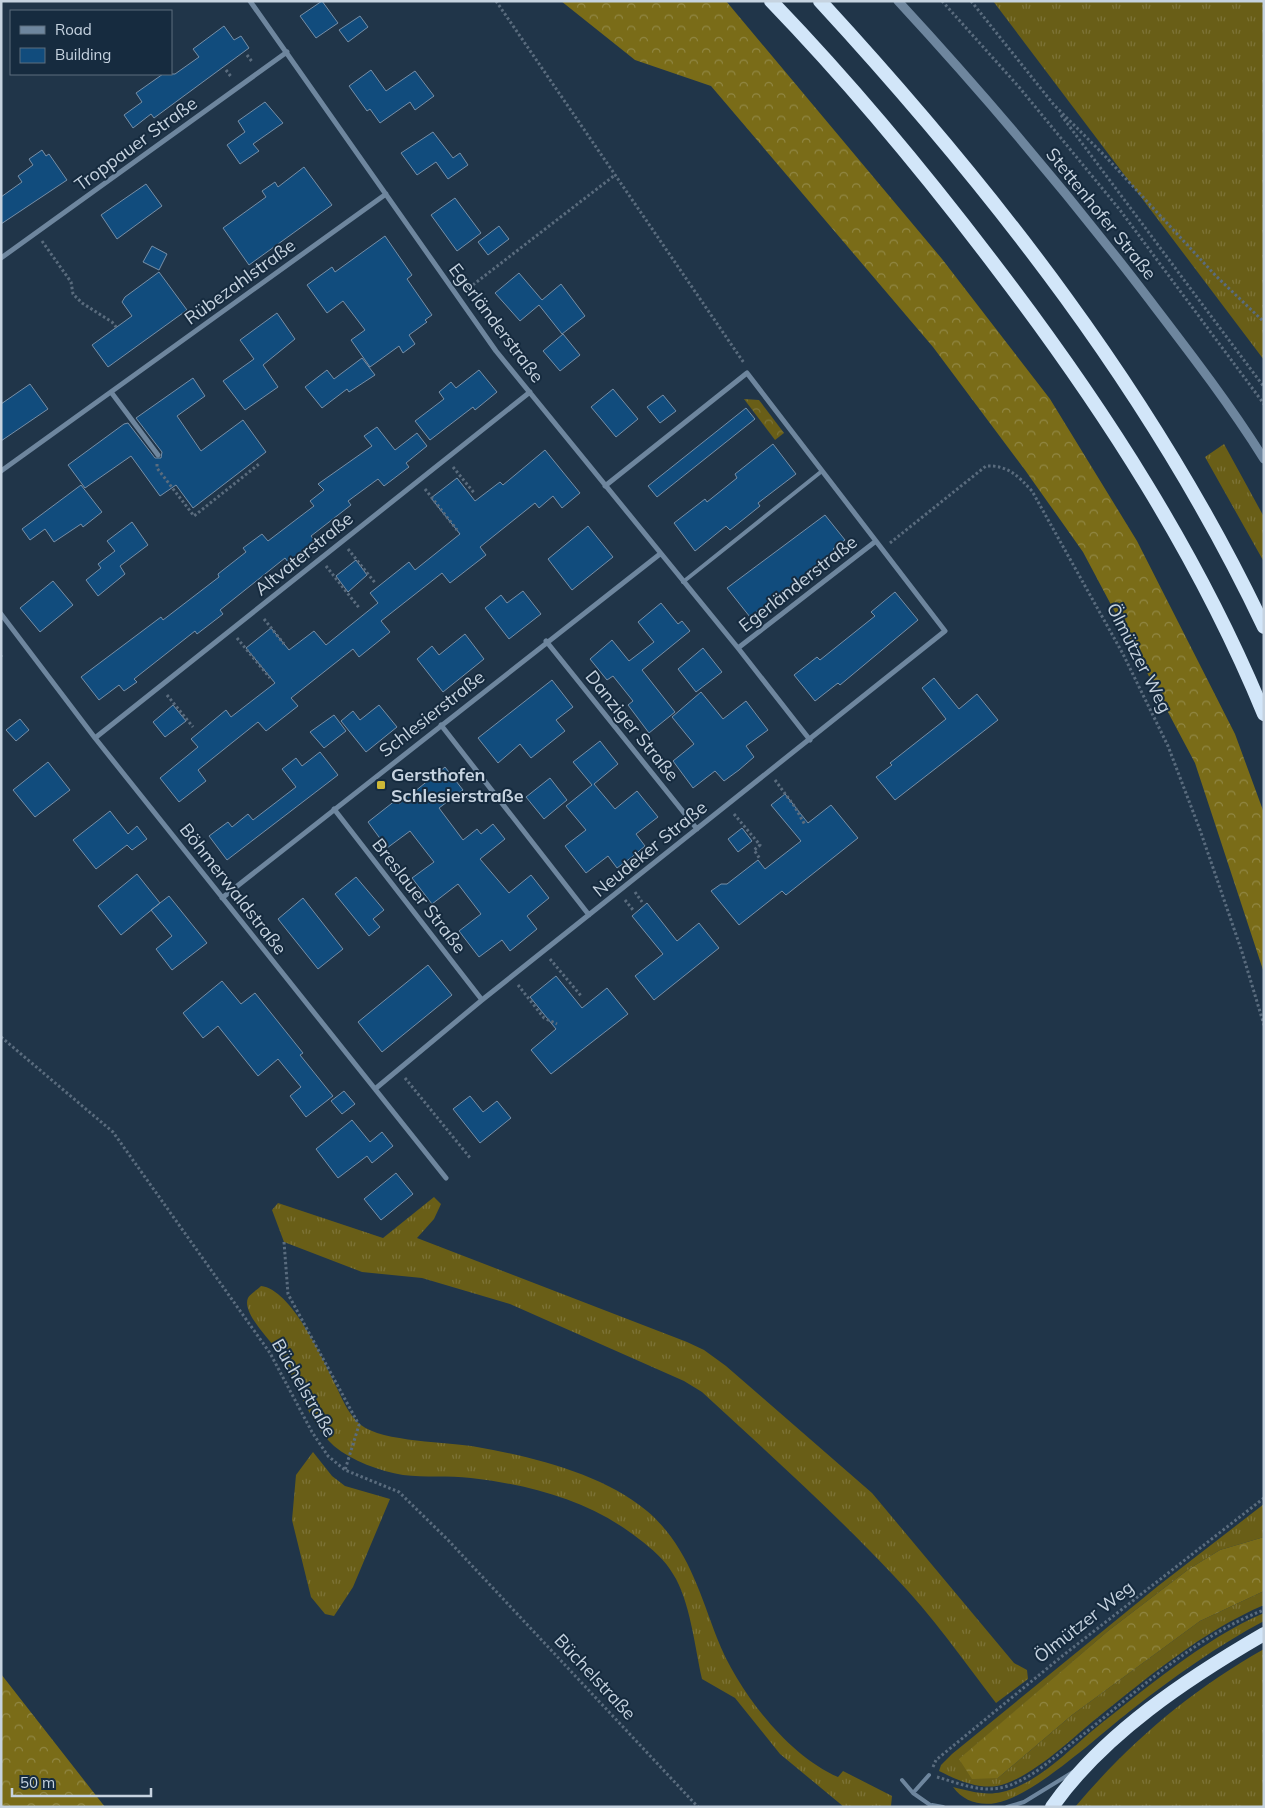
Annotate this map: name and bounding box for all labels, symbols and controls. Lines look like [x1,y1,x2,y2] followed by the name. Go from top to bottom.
[10,10,172,75] legend
[55,20,92,39] text: Road
[55,45,111,64] text: Building
[70,91,201,196] street label: Troppauer Straße
[1041,143,1162,284] street label: Stettenhofer Straße
[180,234,300,330] street label: Rübezahlstraße
[444,258,549,387] street label: Egerländerstraße
[250,507,358,600] street label: Altvaterstraße
[734,530,861,637] street label: Egerländerstraße
[1102,599,1177,717] street label: Ölmützer Weg
[374,665,489,762] street label: Schlesierstraße
[581,666,684,786] street label: Danziger Straße
[391,763,524,807] place label: Gersthofen Schlesierstraße
[375,779,387,791] marker: Gersthofen Schlesierstraße
[588,796,711,902] street label: Neudeker Straße
[175,818,292,959] street label: Böhmerwaldstraße
[367,834,471,958] street label: Breslauer Straße
[267,1334,342,1441] street label: Büchelstraße
[1029,1575,1138,1668] street label: Ölmützer Weg
[550,1629,641,1725] street label: Büchelstraße
[12,1766,151,1798] scale bar
[20,1773,55,1792] text: 50 m

